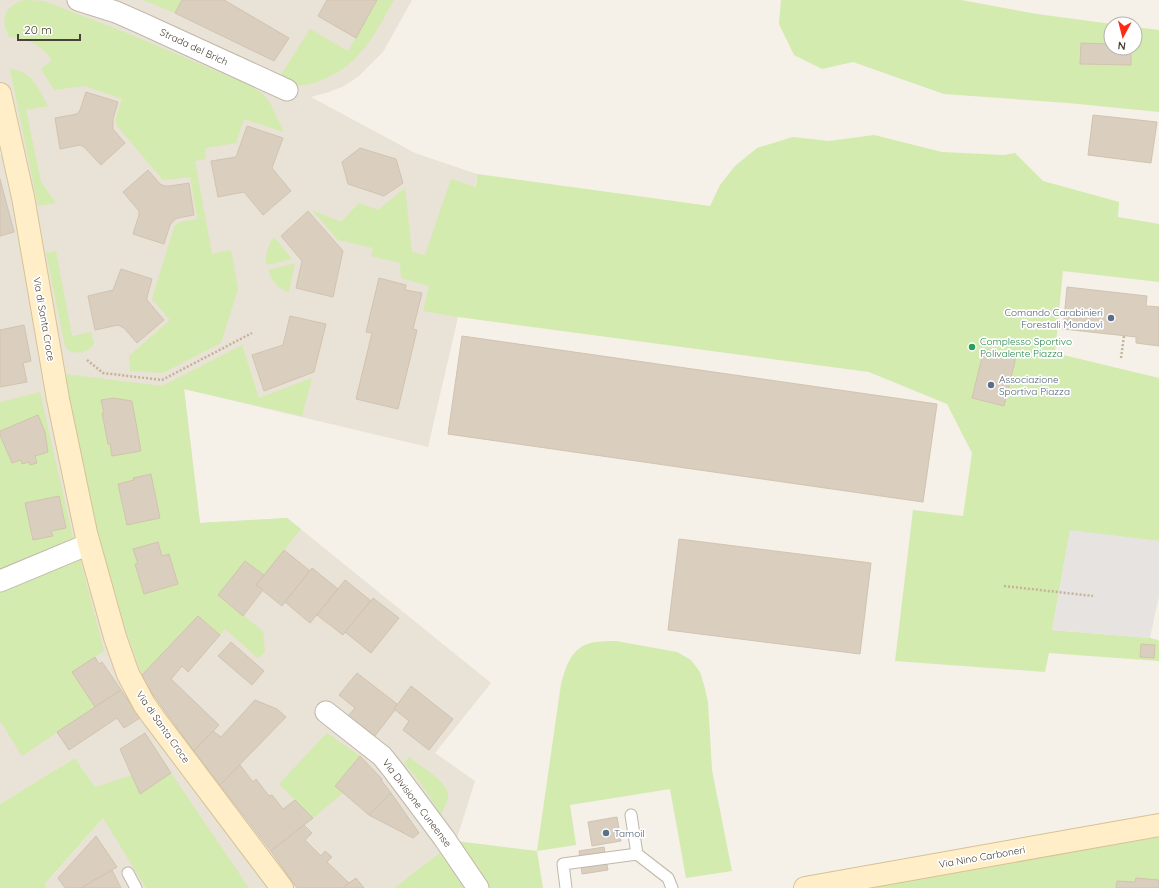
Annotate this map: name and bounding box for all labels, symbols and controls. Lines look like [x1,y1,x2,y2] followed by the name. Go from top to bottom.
[18,16,80,42] scale bar
[1103,16,1143,56] north arrow
[24,22,52,37] text: 20 m
[158,26,230,68] street label: Strada del Brich
[1117,38,1127,53] text: N
[30,276,58,362] street label: Via di Santa Croce
[1005,306,1103,331] place label: Comando Carabinieri Forestali Mondovì
[1106,313,1116,323] marker: Comando Carabinieri Forestali Mondovì
[980,335,1072,360] place label: Complesso Sportivo Polivalente Piazza
[967,342,977,352] marker: Complesso Sportivo Polivalente Piazza
[999,373,1070,398] place label: Associazione Sportiva Piazza
[986,380,996,390] marker: Associazione Sportiva Piazza
[133,688,193,766] street label: Via di Santa Croce
[380,756,455,850] street label: Via Divisione Cuneense
[614,827,645,840] place label: Tamoil
[601,828,611,838] marker: Tamoil
[938,843,1026,871] street label: Via Nino Carboneri

